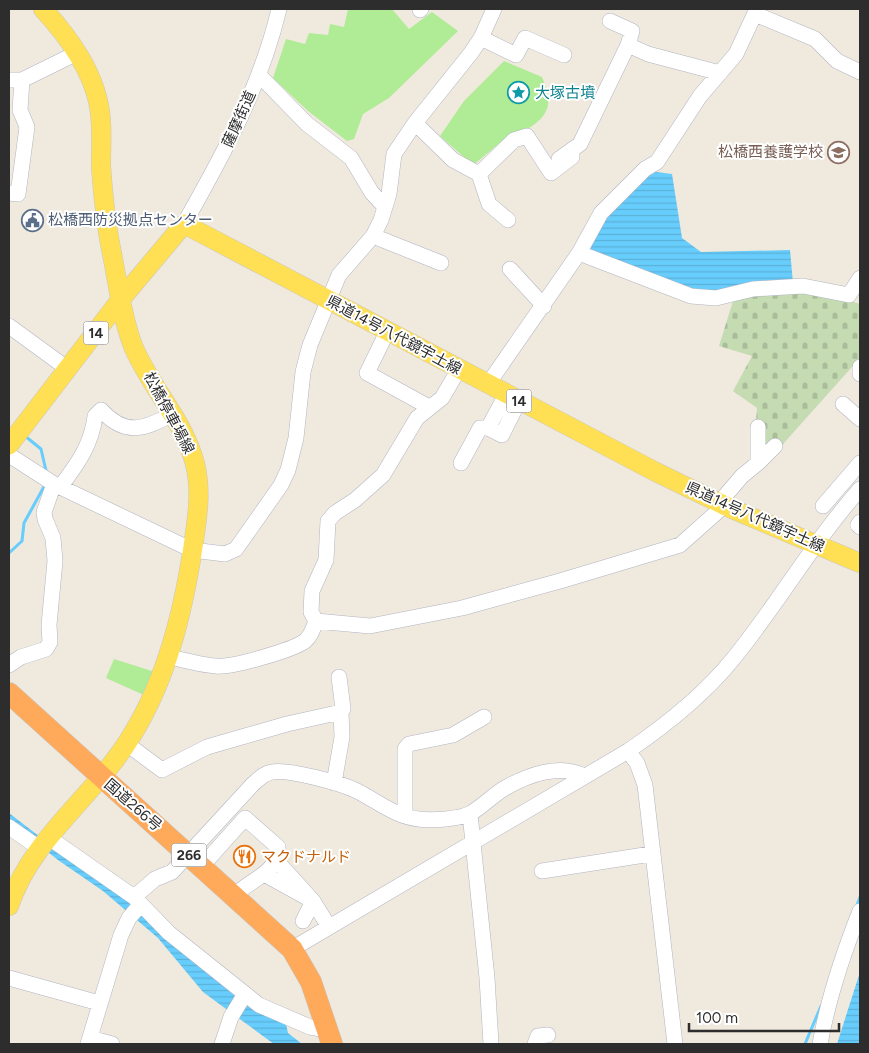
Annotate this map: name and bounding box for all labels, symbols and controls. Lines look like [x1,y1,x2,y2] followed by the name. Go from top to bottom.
[507,81,531,105] place icon: 大塚古墳
[535,84,595,102] place label: 大塚古墳
[219,88,259,150] street label: 薩摩街道
[827,140,851,164] school or university icon: 松橋西養護学校
[718,143,823,161] place label: 松橋西養護学校
[20,208,44,232] public building icon: 松橋西防災拠点センター
[48,211,213,229] place label: 松橋西防災拠点センター
[323,292,465,378] street label: 県道14号八代鏡宇土線
[84,322,108,344] road number: 14
[140,369,198,457] street label: 松橋停車場線
[506,390,532,412] road number: 14
[683,478,827,556] street label: 県道14号八代鏡宇土線
[101,775,165,835] street label: 国道266号
[172,844,206,866] road number: 266
[233,845,257,869] restaurant icon: マクドナルド
[261,848,351,866] place label: マクドナルド
[689,1000,839,1032] scale bar
[696,1009,738,1027] text: 100 m

